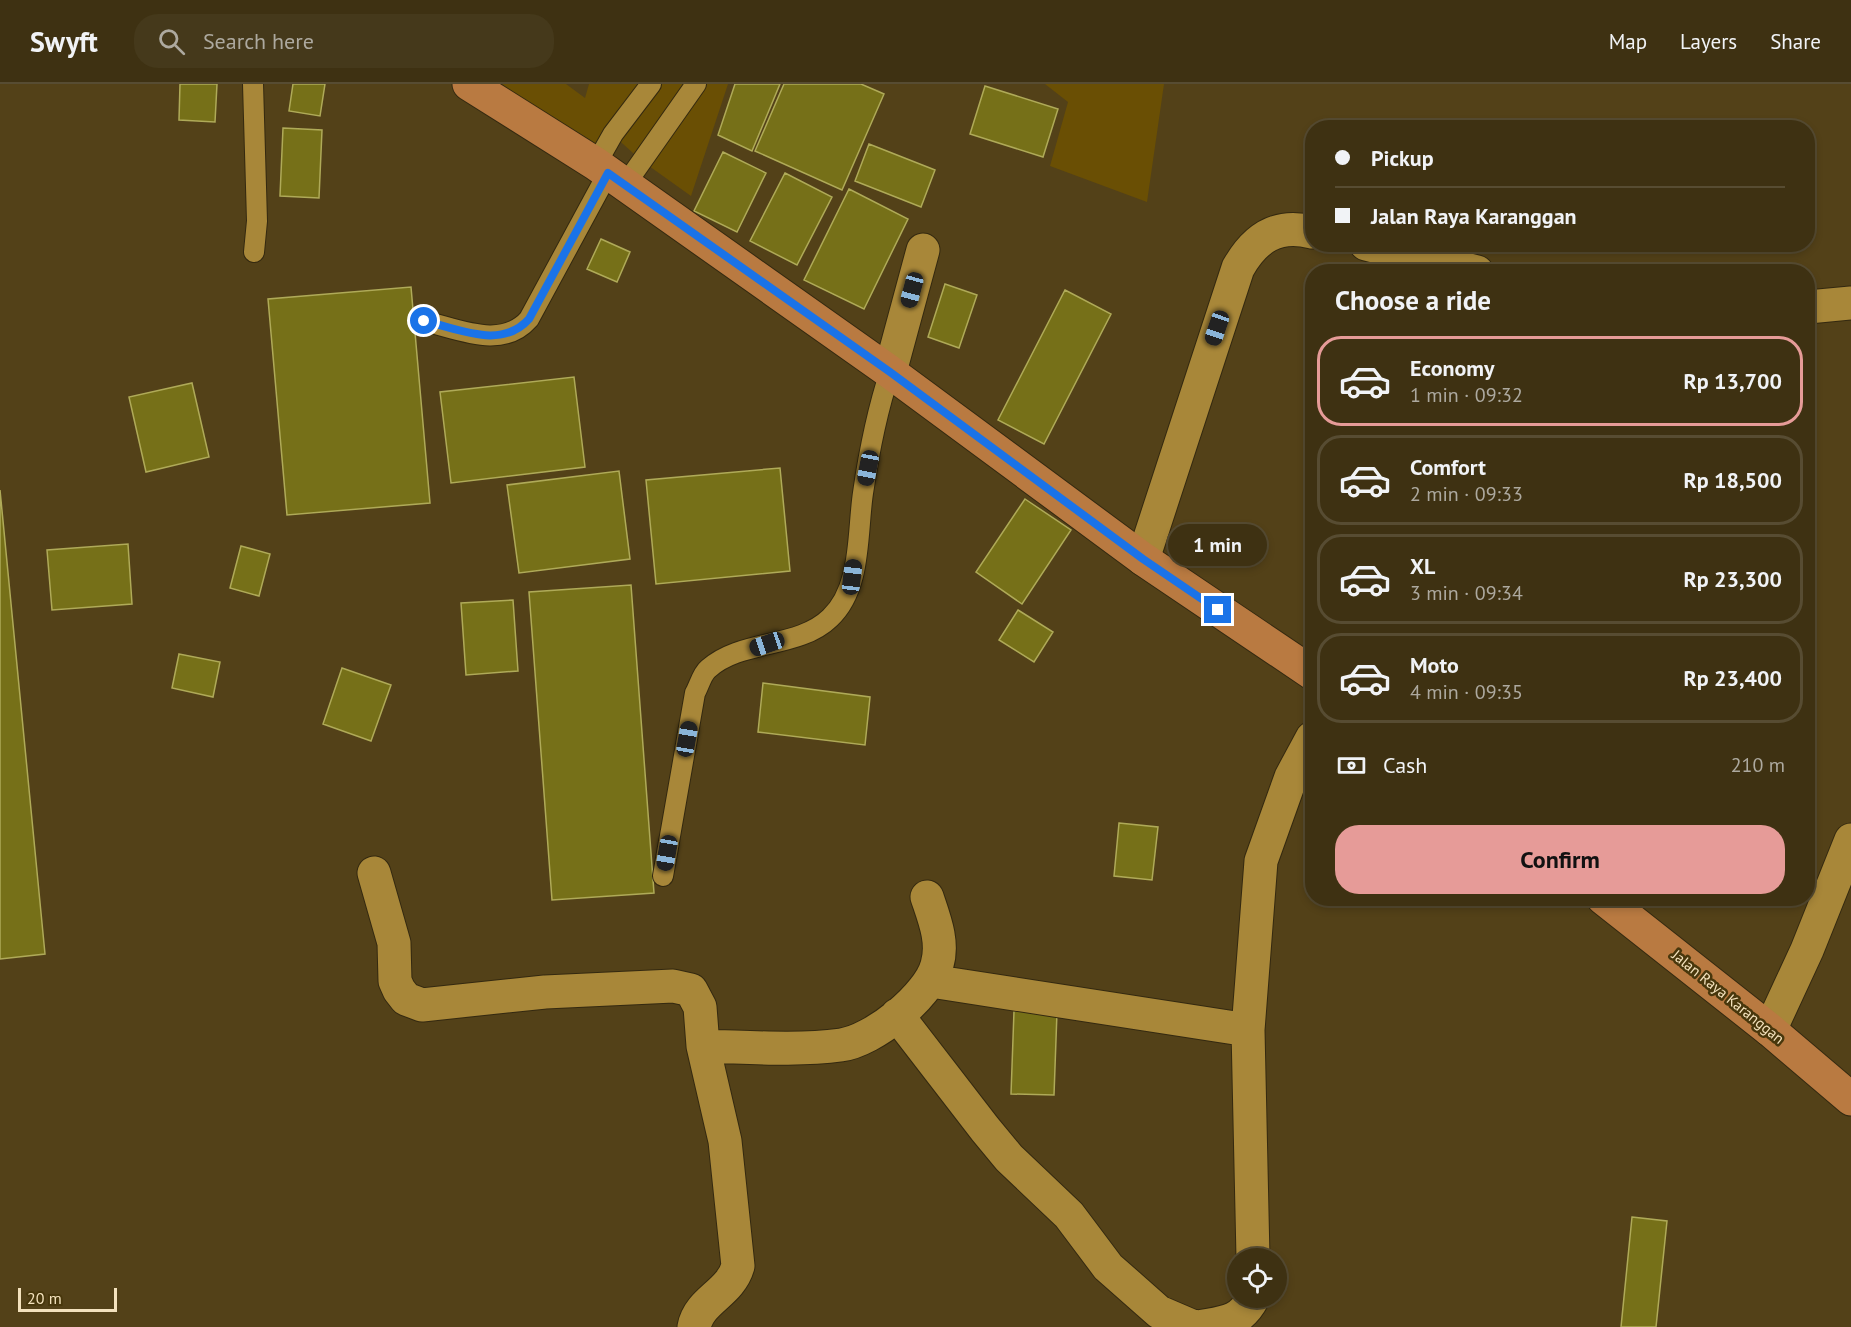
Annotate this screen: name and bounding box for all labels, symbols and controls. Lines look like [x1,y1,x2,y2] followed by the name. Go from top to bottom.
[134,14,554,68] search box
[30,23,98,60] text: Swyft
[155,25,188,58] icon: search
[203,27,314,55] text: Search here
[1609,28,1647,55] text: Map
[1680,28,1737,55] text: Layers
[1770,28,1821,55] text: Share
[1371,144,1434,172] text: Pickup
[1371,202,1577,230] text: Jalan Raya Karanggan
[899,270,925,310] car
[1335,283,1491,317] text: Choose a ride
[410,307,437,334] route start
[1203,308,1231,348] car
[1338,354,1392,408] icon: car
[1410,354,1494,382] text: Economy
[1683,367,1782,395] text: Rp 13,700
[1410,382,1523,408] text: 1 min · 09:32
[856,449,880,487] car
[1338,453,1392,507] icon: car
[1410,453,1486,481] text: Comfort
[1683,466,1782,494] text: Rp 18,500
[1410,481,1523,507] text: 2 min · 09:33
[1168,523,1268,565] callout: 1 min
[1193,532,1242,558] text: 1 min
[1338,552,1392,606] icon: car
[1410,552,1435,580] text: XL
[841,558,863,596] car
[1683,565,1782,593] text: Rp 23,300
[1410,580,1523,606] text: 3 min · 09:34
[1204,596,1231,623] route end
[747,630,787,658] car
[1338,651,1392,705] icon: car
[1410,651,1459,679] text: Moto
[1683,664,1782,692] text: Rp 23,400
[1410,679,1523,705] text: 4 min · 09:35
[675,720,699,758] car
[1335,749,1368,782] icon: cash
[1383,751,1427,779] text: Cash
[1731,752,1785,778] text: 210 m
[1335,825,1785,894] button: Confirm
[655,834,679,872] car
[1667,945,1788,1048] street label: Jalan Raya Karanggan
[1227,1248,1287,1308] map controls
[1227,1248,1287,1308] button: locate
[18,1285,117,1312] scale bar
[27,1288,62,1308] text: 20 m

